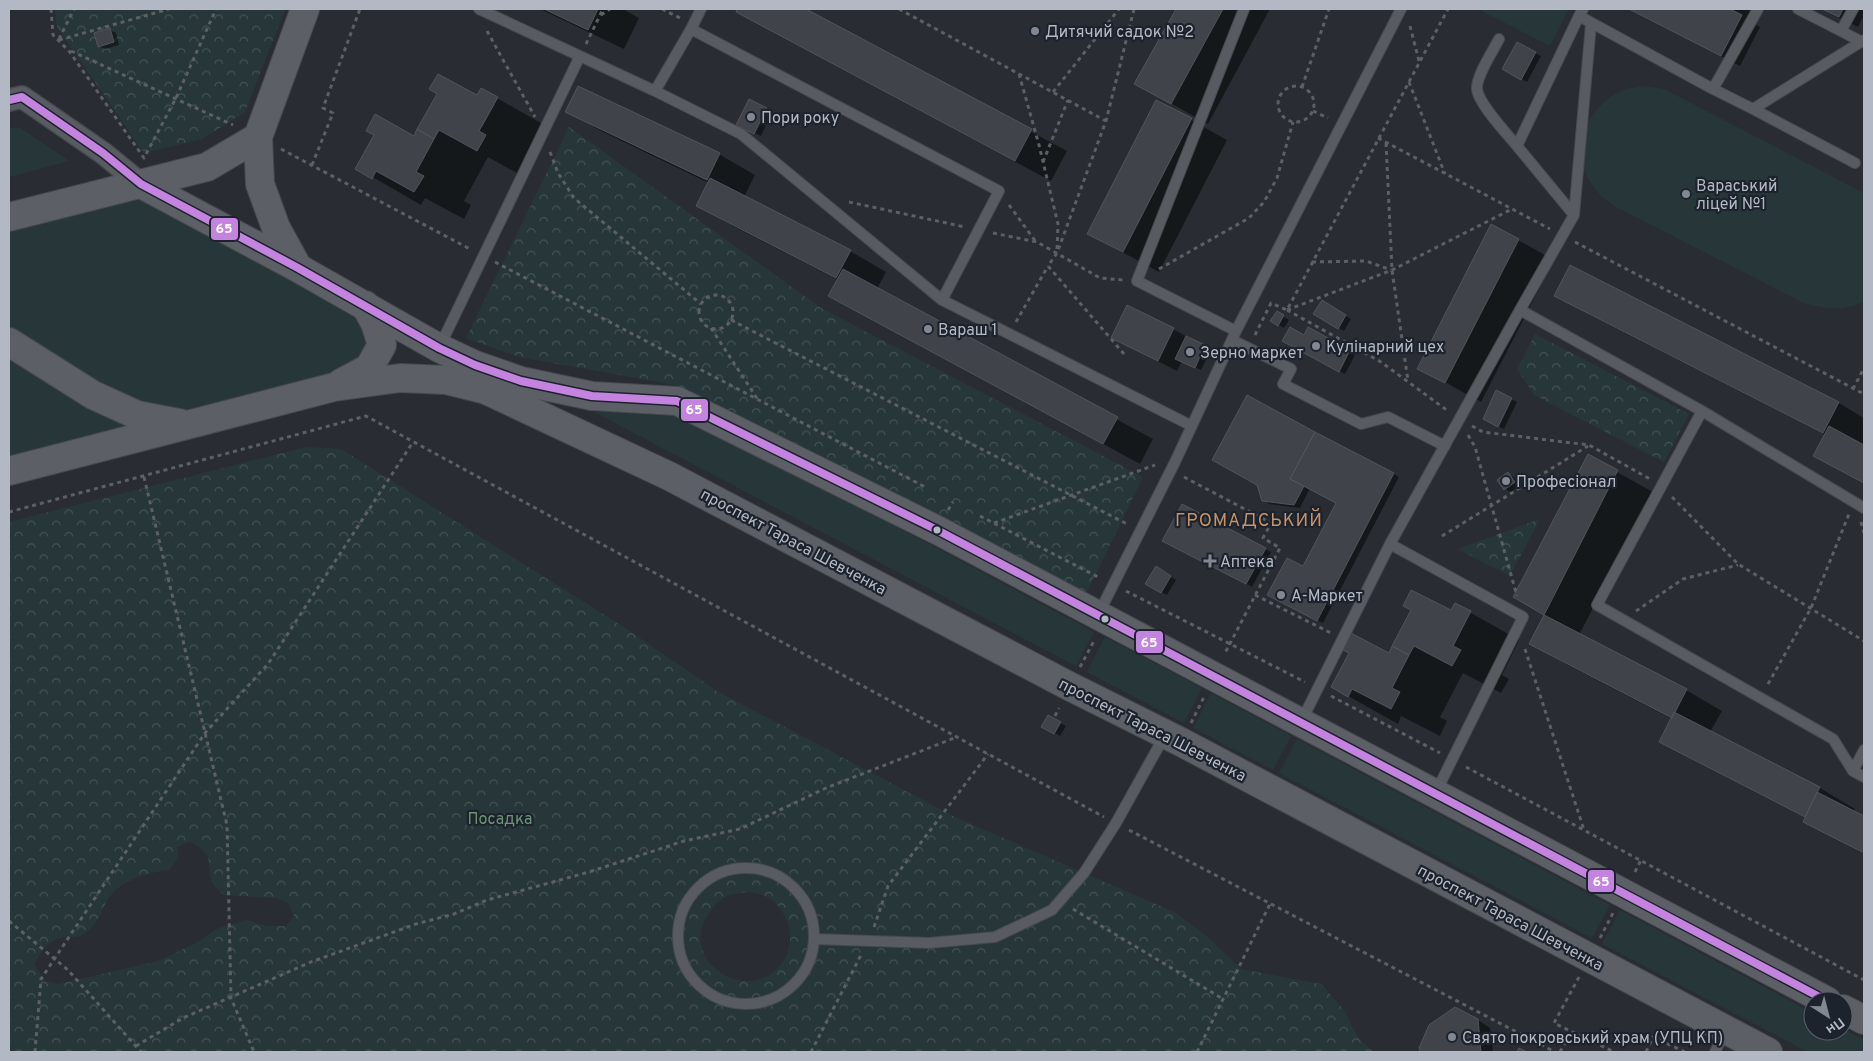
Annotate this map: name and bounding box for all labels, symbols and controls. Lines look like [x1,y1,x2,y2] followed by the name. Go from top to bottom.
[1045,23,1194,43] place label: Дитячий садок №2
[1029,25,1041,37] marker: Дитячий садок №2
[761,109,839,129] place label: Пори року
[745,111,757,123] marker: Пори року
[1696,177,1777,215] place label: Вараський ліцей №1
[1680,188,1692,200] marker: Вараський ліцей №1
[210,217,239,241] line badge: 65
[215,221,233,238] text: 65
[938,321,998,341] place label: Вараш 1
[922,323,934,335] marker: Вараш 1
[1326,338,1444,358] place label: Кулінарний цех
[1310,340,1322,352] marker: Кулінарний цех
[1200,344,1304,364] place label: Зерно маркет
[1184,346,1196,358] marker: Зерно маркет
[680,398,709,422] line badge: 65
[685,402,703,419] text: 65
[1516,473,1616,493] place label: Професіонал
[1500,475,1512,487] marker: Професіонал
[697,485,889,600] street label: проспект Тараса Шевченка
[1175,508,1323,533] district label: ГРОМАДСЬКИЙ
[932,525,942,535] unlabelled marker
[1220,553,1274,573] place label: Аптека
[1204,555,1216,567] marker: Аптека
[1291,587,1363,607] place label: А-Маркет
[1275,589,1287,601] marker: А-Маркет
[1100,614,1110,624] unlabelled marker
[1135,630,1164,654] line badge: 65
[1140,635,1158,652] text: 65
[1055,675,1249,787] street label: проспект Тараса Шевченка
[467,810,533,830] park label: Посадка
[1414,861,1606,976] street label: проспект Тараса Шевченка
[1587,869,1615,893] line badge: 65
[1592,874,1610,891] text: 65
[1803,991,1853,1041] north arrow
[1822,1013,1847,1038] text: Пн
[1462,1029,1723,1049] place label: Свято покровський храм (УПЦ КП)
[1446,1031,1458,1043] marker: Свято покровський храм (УПЦ КП)

